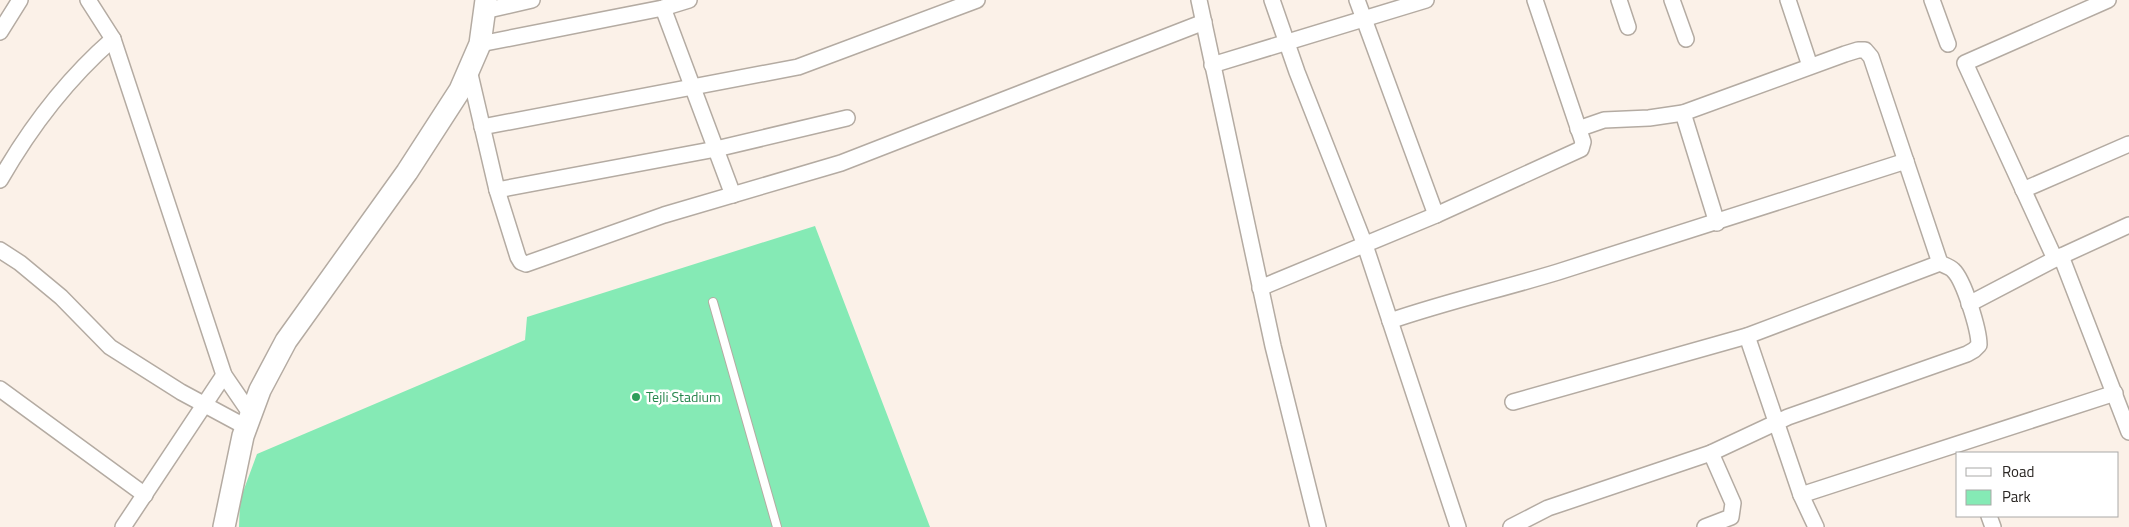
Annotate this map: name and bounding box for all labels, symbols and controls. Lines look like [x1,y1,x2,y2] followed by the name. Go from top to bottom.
[646,386,721,407] place label: Tejli Stadium
[630,391,642,403] marker: Tejli Stadium
[1956,452,2119,517] legend
[2002,460,2034,483] text: Road
[2002,485,2031,508] text: Park

